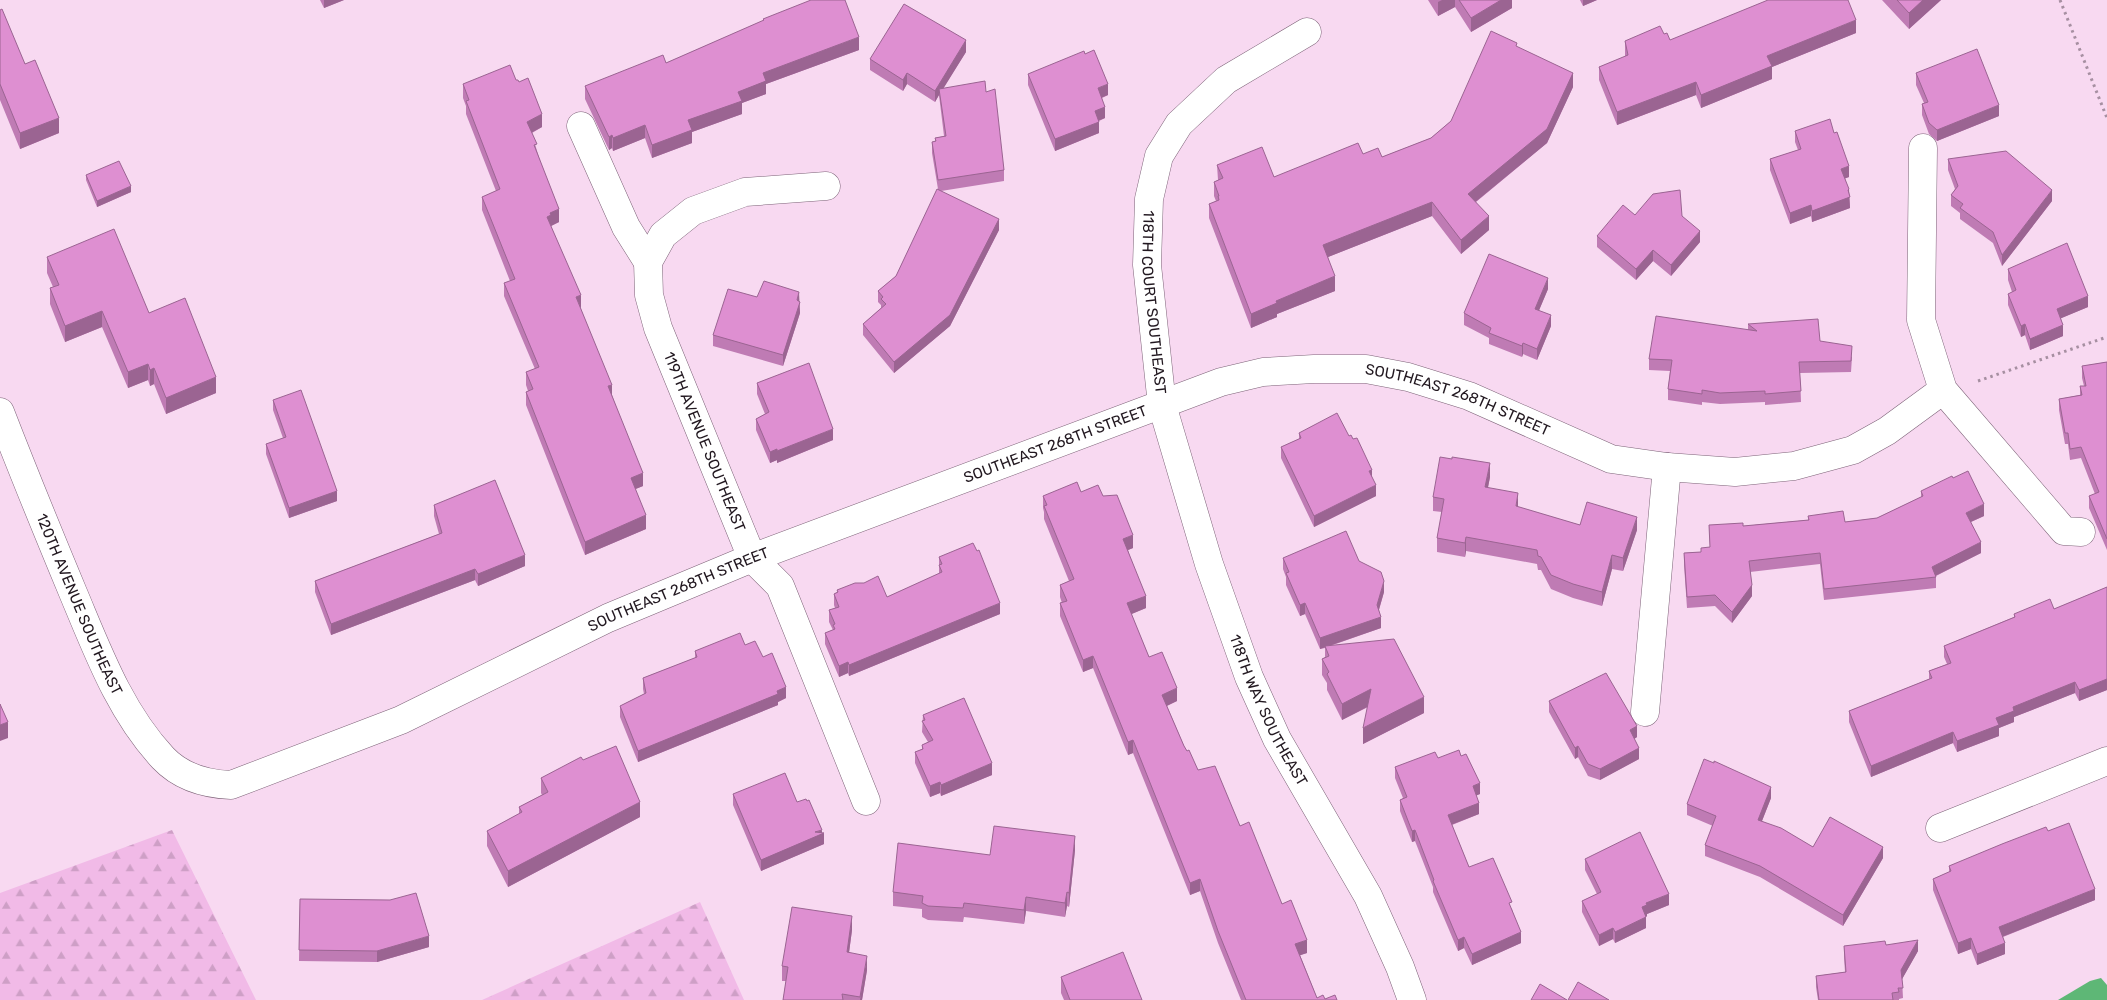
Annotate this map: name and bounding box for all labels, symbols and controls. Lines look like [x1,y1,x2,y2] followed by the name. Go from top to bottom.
[1138,210,1170,395] street label: 118TH COURT SOUTHEAST
[660,349,749,535] street label: 119TH AVENUE SOUTHEAST
[1364,360,1553,440] street label: SOUTHEAST 268TH STREET
[961,401,1150,487] street label: SOUTHEAST 268TH STREET
[32,511,126,698] street label: 120TH AVENUE SOUTHEAST
[585,543,772,636] street label: SOUTHEAST 268TH STREET
[1226,632,1311,789] street label: 118TH WAY SOUTHEAST

